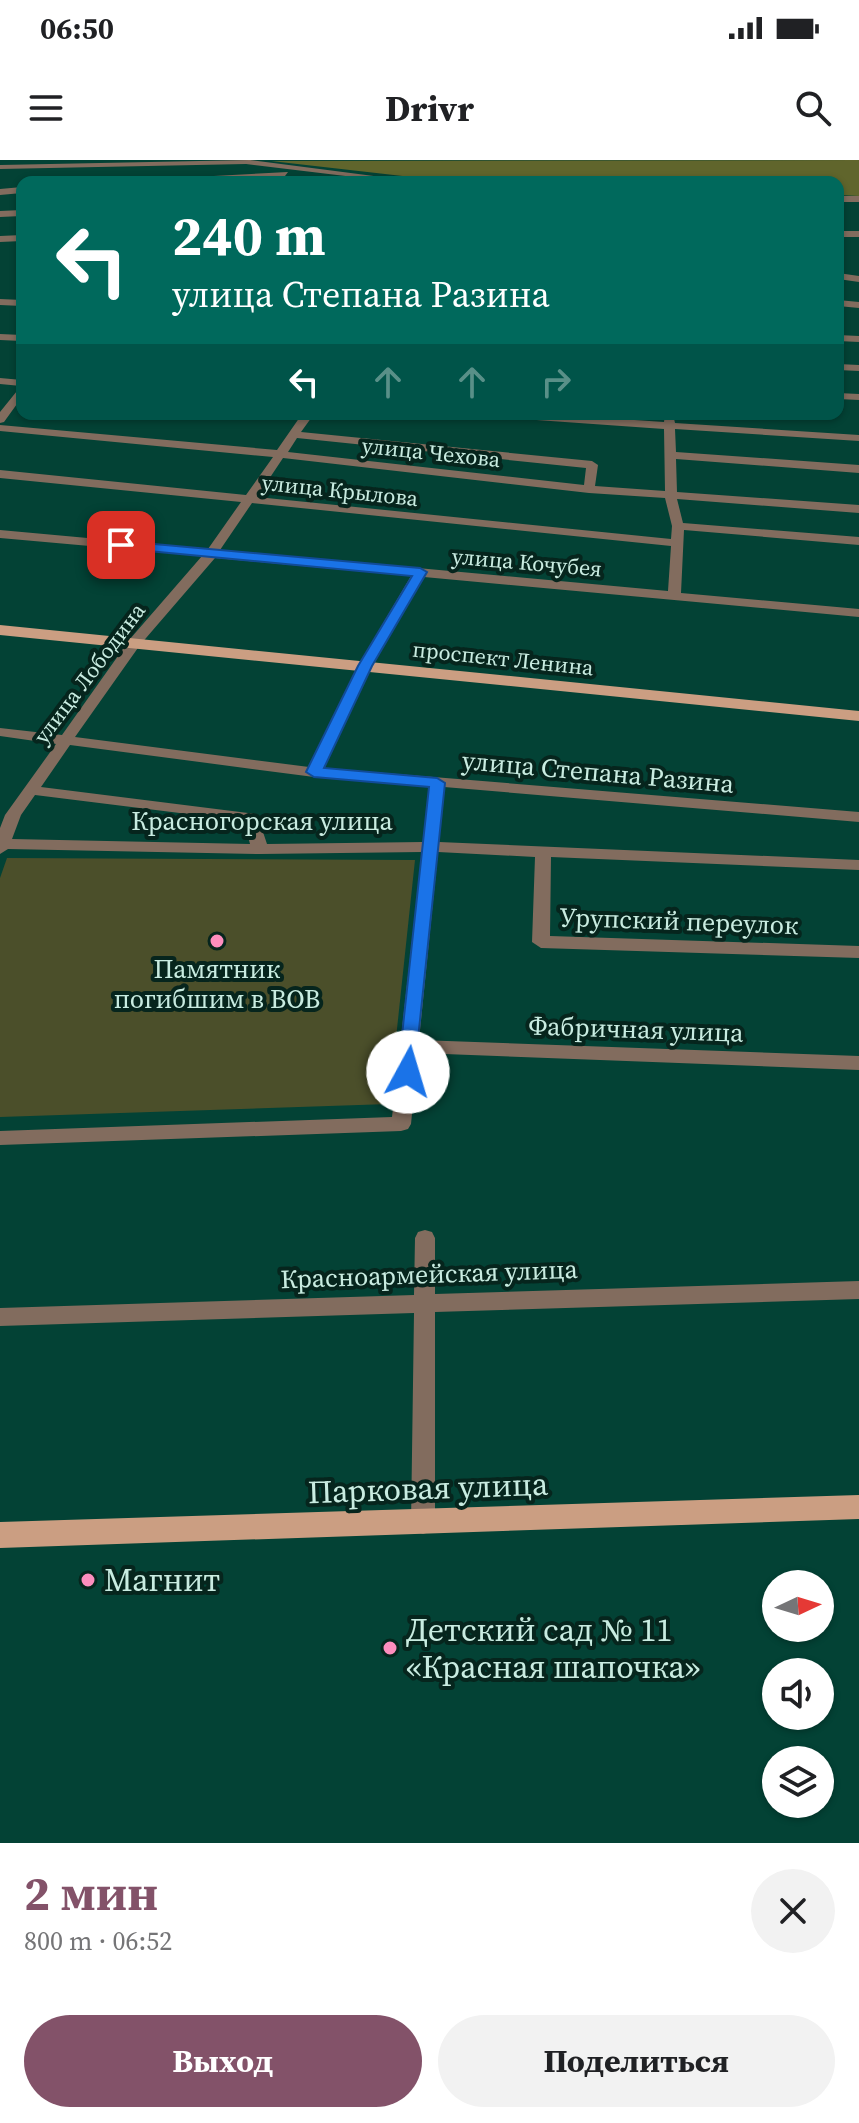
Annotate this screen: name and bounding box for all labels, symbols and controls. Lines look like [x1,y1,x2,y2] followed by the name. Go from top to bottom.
[40,8,114,49] text: 06:50
[385,84,474,133] text: Drivr
[24,86,68,130] icon: menu
[791,86,835,130] icon: search
[172,197,326,274] text: 240 m
[40,208,144,312] icon: left
[172,270,550,319] text: улица Степана Разина
[282,360,326,404] icon: left
[366,360,410,404] icon: ahead
[450,360,494,404] icon: ahead
[534,360,578,404] icon: right
[360,430,502,474] street label: улица Чехова
[260,467,420,513] street label: улица Крылова
[87,511,155,579] pin
[99,523,143,567] icon: arrive
[451,540,603,584] street label: улица Кочубея
[26,596,152,750] street label: улица Лободина
[411,634,596,683] street label: проспект Ленина
[461,742,736,802] street label: улица Степана Разина
[131,803,394,839] street label: Красногорская улица
[559,899,800,943] street label: Урупский переулок
[208,932,226,950] marker: Памятник погибшим в ВОВ
[114,951,320,1017] place label: Памятник погибшим в ВОВ
[528,1007,745,1051] street label: Фабричная улица
[366,1030,450,1114] position arrow
[280,1251,579,1297] street label: Красноармейская улица
[307,1462,550,1514] street label: Парковая улица
[104,1558,220,1602] place label: Магнит
[762,1570,834,1642] north arrow
[762,1570,834,1818] map controls
[79,1571,97,1589] marker: Магнит
[406,1608,700,1689] place label: Детский сад № 11 «Красная шапочка»
[381,1639,399,1657] marker: Детский сад № 11 «Красная шапочка»
[762,1658,834,1730] button: sound
[762,1746,834,1818] button: layers
[24,1860,158,1926] text: 2 мин
[751,1869,835,1953] button: close
[24,1923,172,1959] text: 800 m · 06:52
[24,2015,422,2107] button: Выход
[438,2015,835,2107] button: Поделиться

